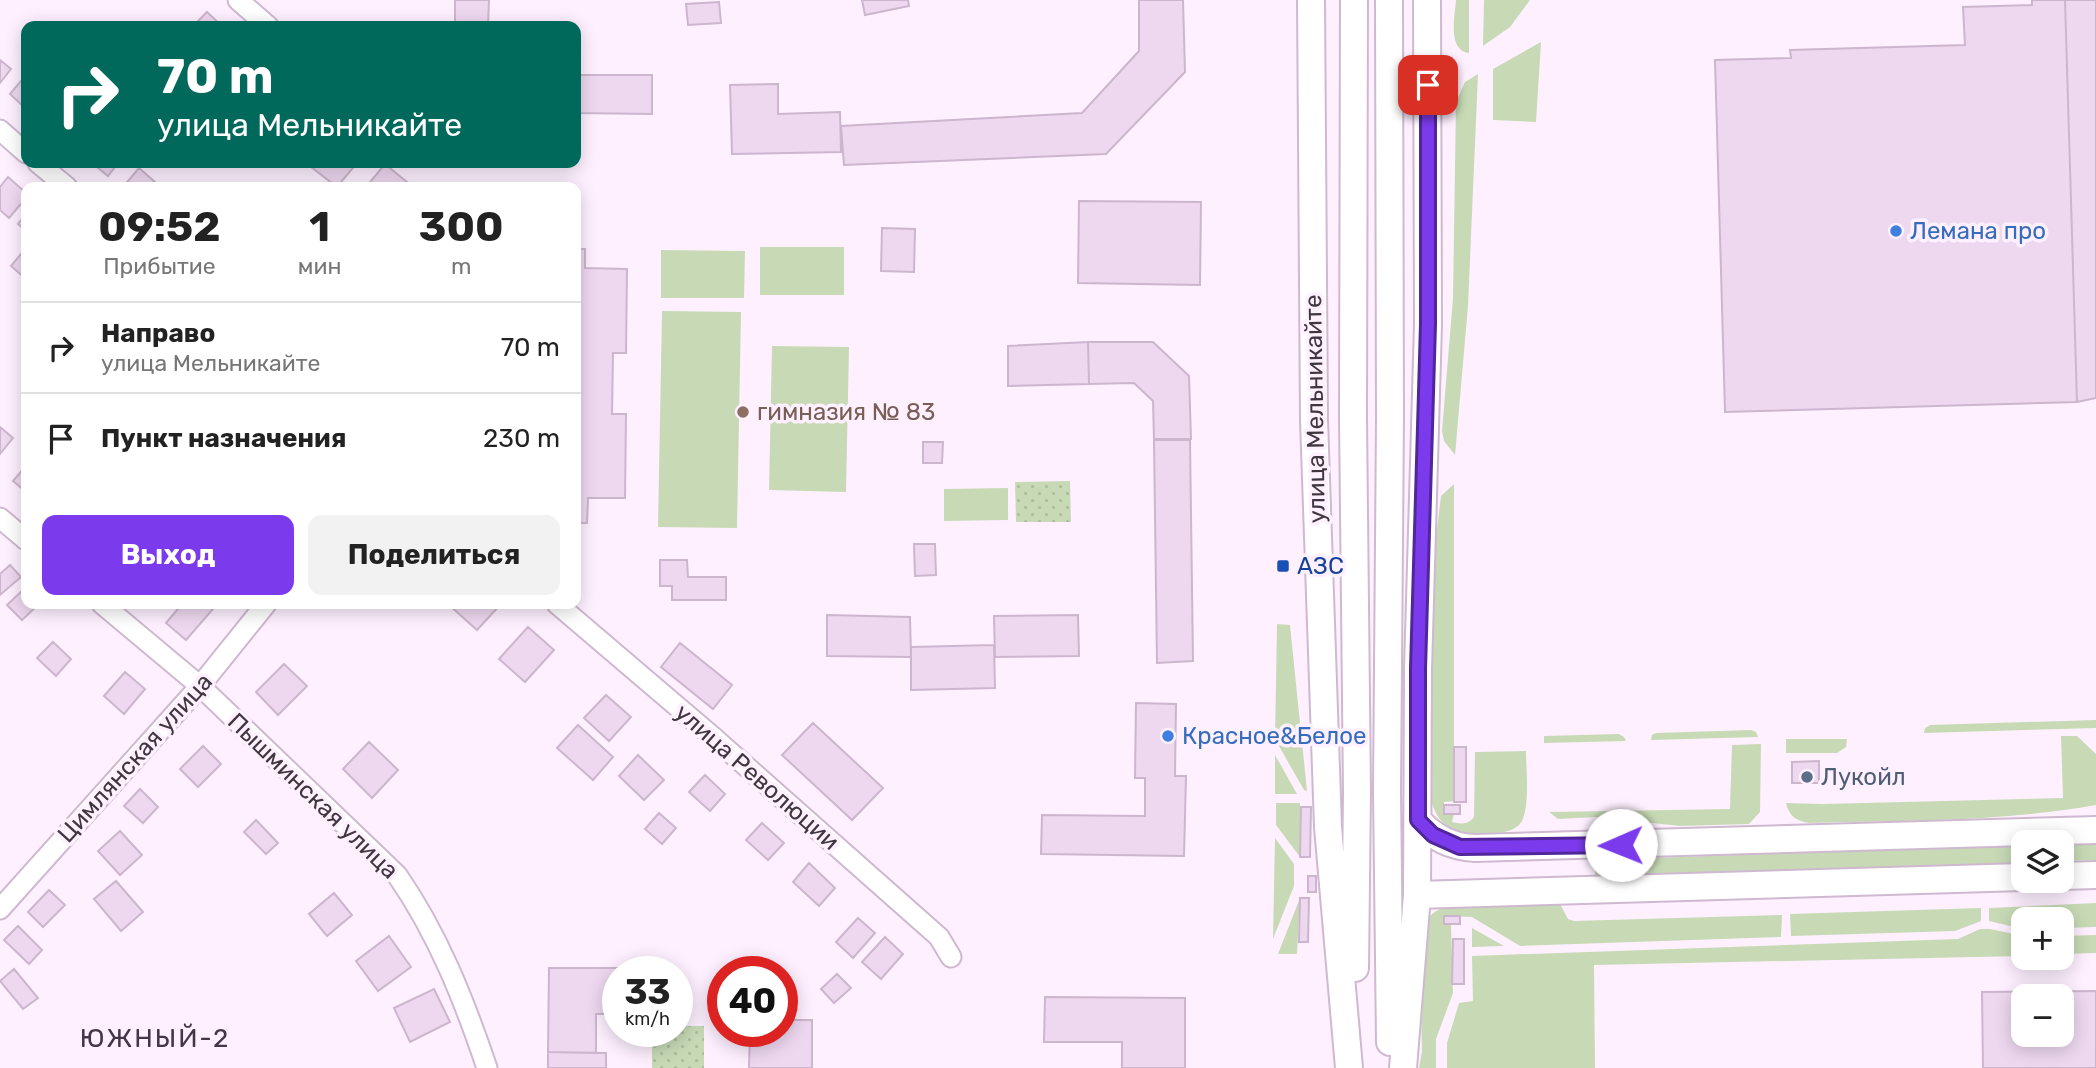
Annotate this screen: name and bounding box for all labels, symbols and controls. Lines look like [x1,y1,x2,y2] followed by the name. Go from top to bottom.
[157,47,274,105] text: 70 m
[42,49,133,140] icon: right
[1398,55,1458,115] pin
[1409,66,1447,104] icon: arrive
[157,106,462,144] text: улица Мельникайте
[98,202,221,252] text: 09:52
[309,202,330,252] text: 1
[419,202,504,252] text: 300
[1910,217,2046,245] place label: Лемана про
[1888,223,1904,239] marker: Лемана про
[103,252,216,280] text: Прибытие
[298,252,342,280] text: мин
[451,252,471,280] text: m
[1299,294,1331,524] street label: улица Мельникайте
[101,318,215,349] text: Направо
[42,329,80,367] icon: right
[501,332,560,363] text: 70 m
[101,349,320,377] text: улица Мельникайте
[757,398,935,426] place label: гимназия № 83
[735,404,751,420] marker: гимназия № 83
[42,420,80,458] icon: arrive
[101,423,346,454] text: Пункт назначения
[483,423,560,454] text: 230 m
[42,515,294,595] button: Выход
[308,515,560,595] button: Поделиться
[1297,552,1344,580] place label: АЗС
[1275,558,1291,574] marker: АЗС
[52,668,218,848] street label: Цимлянская улица
[669,698,845,856] street label: улица Революции
[222,707,404,885] street label: Пышминская улица
[1182,722,1366,750] place label: Красное&Белое
[1160,728,1176,744] marker: Красное&Белое
[1821,763,1906,791] place label: Лукойл
[1799,769,1815,785] marker: Лукойл
[1584,808,1658,882] position arrow
[2011,830,2074,1047] map controls
[2011,830,2074,893] button: layers
[2011,907,2074,970] button: +
[707,956,798,1047] speed limit sign: 40
[624,971,671,1013] text: 33
[2011,984,2074,1047] button: −
[625,1008,670,1030] text: km/h
[80,1023,230,1054] district label: ЮЖНЫЙ-2

